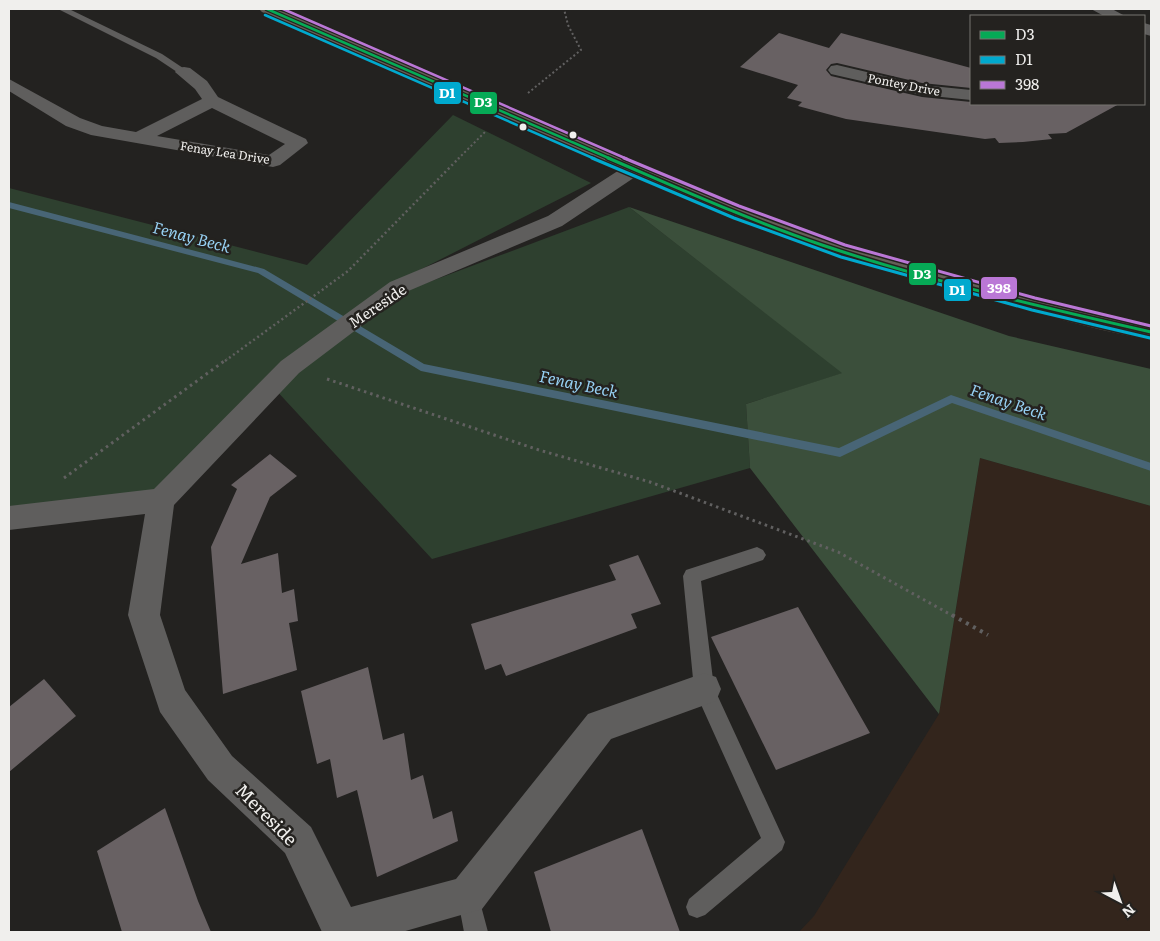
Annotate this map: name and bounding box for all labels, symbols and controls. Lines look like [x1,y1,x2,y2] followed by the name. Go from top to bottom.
[970,15,1145,105] legend
[1015,22,1035,45] text: D3
[1015,47,1033,70] text: D1
[866,68,942,100] street label: Pontey Drive
[1015,72,1039,95] text: 398
[433,81,462,105] line badge: D1
[439,82,456,102] text: D1
[469,91,498,115] line badge: D3
[474,91,493,111] text: D3
[518,122,528,132] unlabelled marker
[568,130,578,140] unlabelled marker
[179,136,271,168] street label: Fenay Lea Drive
[150,214,234,258] water label: Fenay Beck
[908,262,937,286] line badge: D3
[913,263,932,283] text: D3
[980,276,1018,300] line badge: 398
[343,277,411,333] street label: Mereside
[987,277,1011,297] text: 398
[943,278,972,302] line badge: D1
[949,279,966,299] text: D1
[538,363,621,403] water label: Fenay Beck
[967,377,1051,425] water label: Fenay Beck
[230,777,304,851] street label: Mereside
[1095,876,1145,926] north arrow
[1118,900,1140,923] text: N

